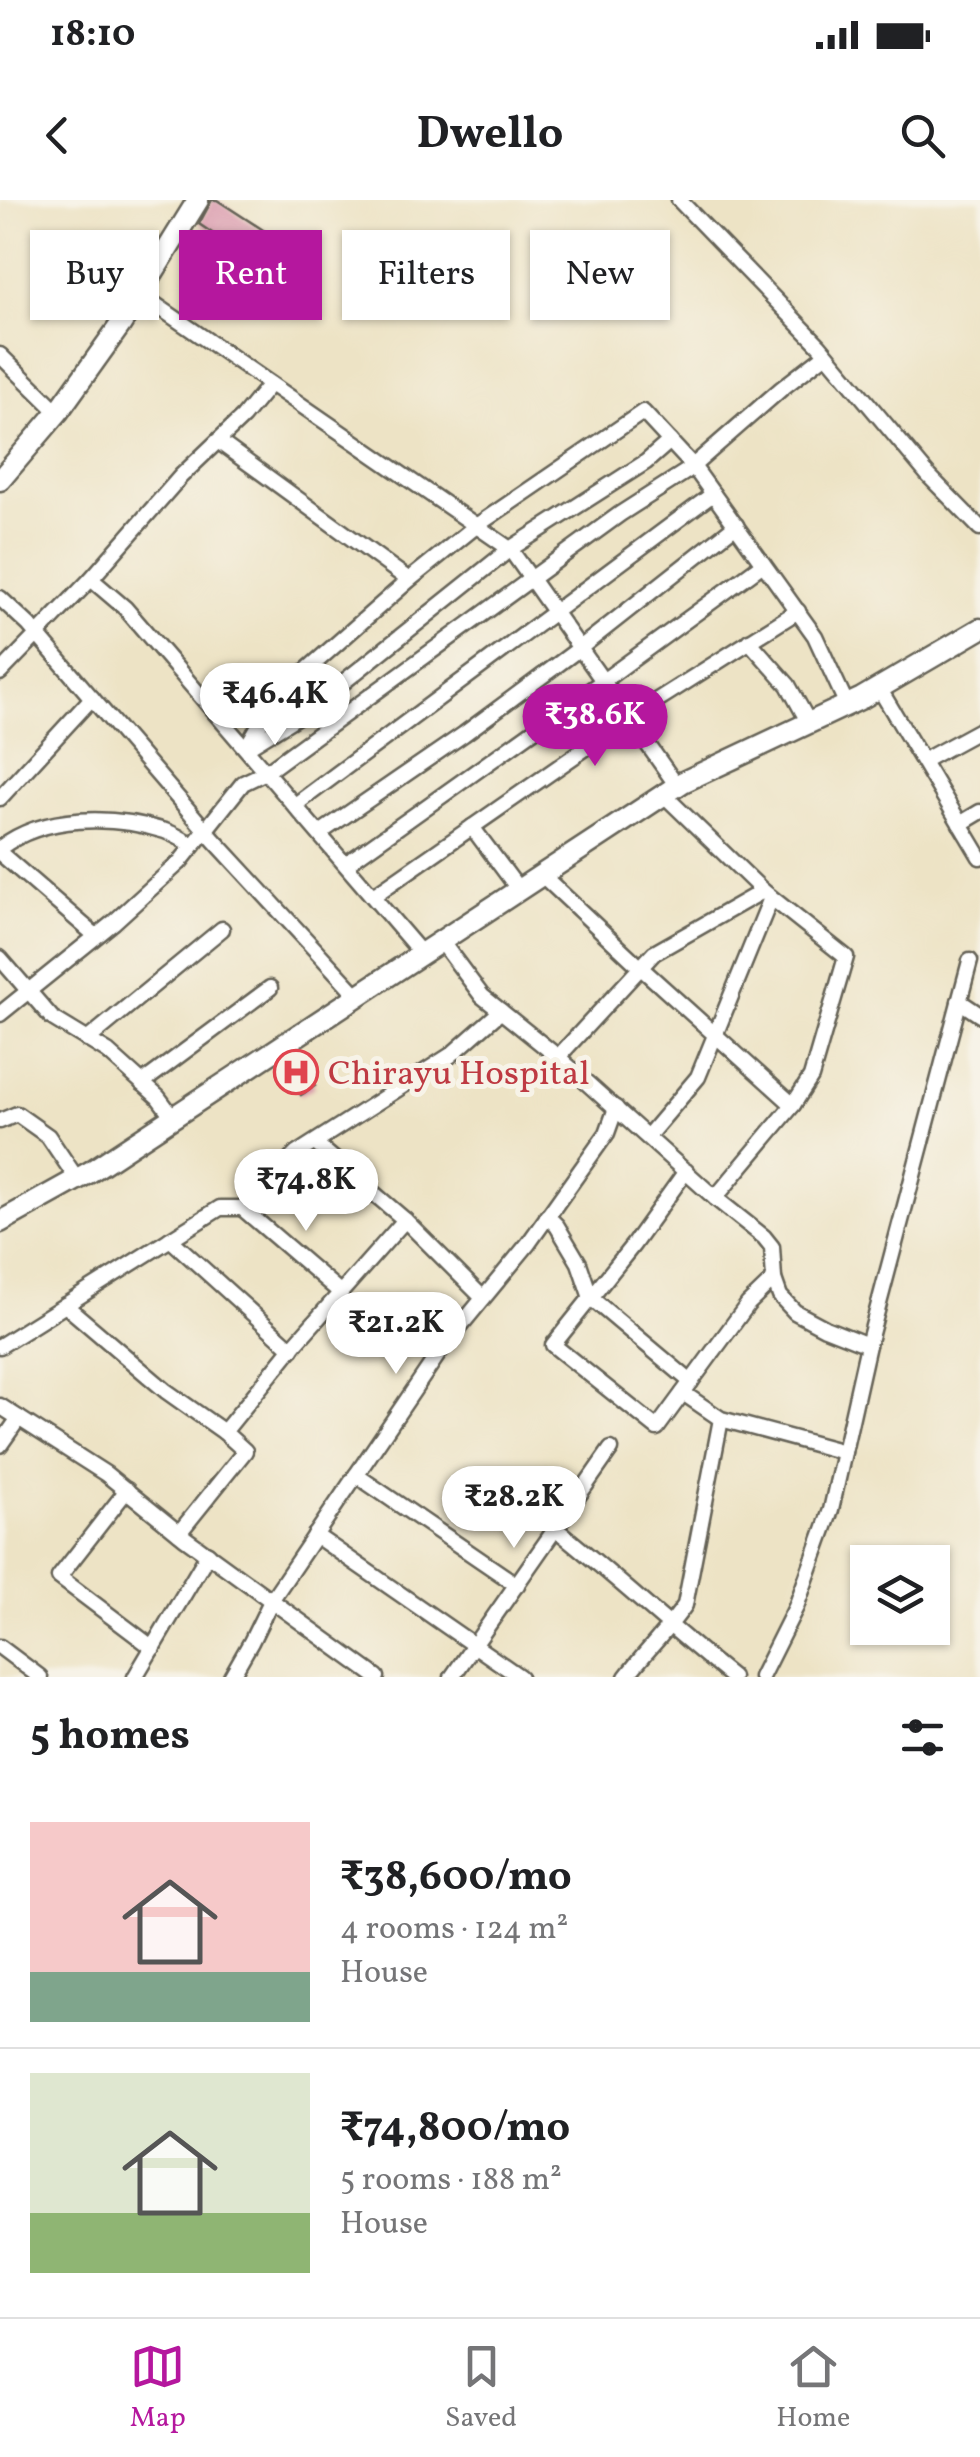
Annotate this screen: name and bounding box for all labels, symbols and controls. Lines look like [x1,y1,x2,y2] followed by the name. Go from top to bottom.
[50,9,135,62] text: 18:10
[416,104,564,167] text: Dwello
[30,108,85,163] icon: back
[895,108,950,163] icon: search
[30,230,159,320] chip: Buy
[179,230,322,320] chip: Rent
[342,230,510,320] chip: Filters
[530,230,670,320] chip: New
[194,663,356,748] pin: ₹46.4K
[222,673,328,717] text: ₹46.4K
[514,684,676,769] pin: ₹38.6K
[545,694,645,738] text: ₹38.6K
[273,1049,319,1095] hospital icon: Chirayu Hospital
[328,1051,590,1099] place label: Chirayu Hospital
[225,1149,387,1234] pin: ₹74.8K
[256,1159,356,1203] text: ₹74.8K
[315,1292,477,1377] pin: ₹21.2K
[348,1302,444,1346] text: ₹21.2K
[433,1466,595,1551] pin: ₹28.2K
[464,1476,564,1520] text: ₹28.2K
[850,1545,950,1645] map controls
[850,1545,950,1645] button: layers
[30,1708,190,1767] text: 5 homes
[895,1710,950,1765] icon: filters
[340,1849,572,1908] text: ₹38,600/mo
[110,1862,230,1982] icon: home
[340,1908,568,1952] text: 4 rooms · 124 m²
[340,1952,428,1996] text: House
[340,2100,570,2159] text: ₹74,800/mo
[110,2113,230,2233] icon: home
[340,2159,562,2203] text: 5 rooms · 188 m²
[340,2203,428,2247] text: House
[130,2339,186,2438] tab: Map
[445,2339,517,2438] tab: Saved
[776,2339,850,2438] tab: Home

